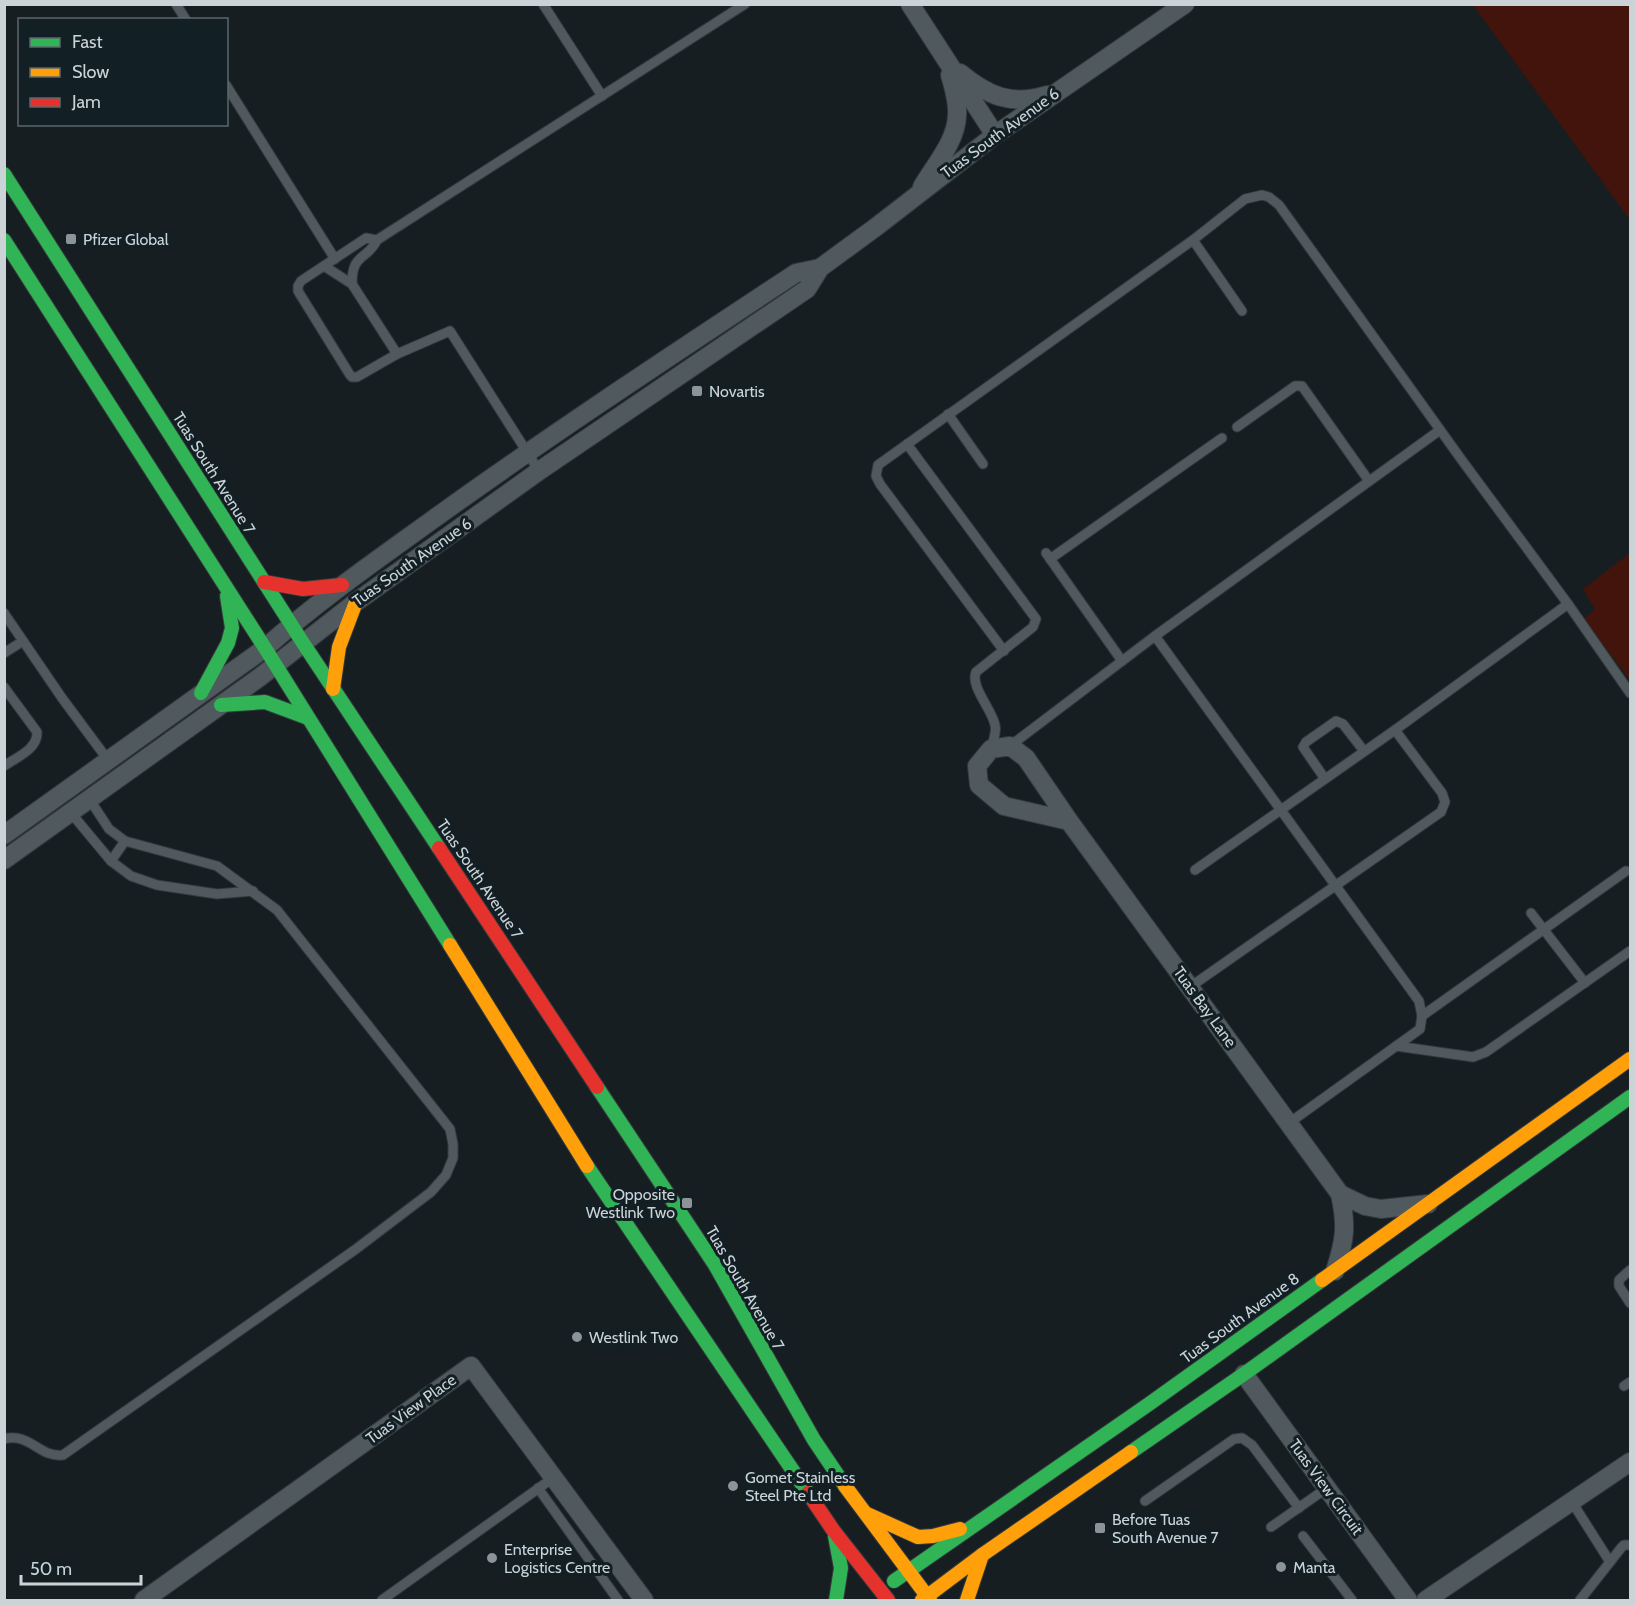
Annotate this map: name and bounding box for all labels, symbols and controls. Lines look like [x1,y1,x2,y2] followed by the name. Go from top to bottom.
[18,18,228,126] legend
[72,31,103,53] text: Fast
[72,61,109,83] text: Slow
[937,84,1063,182] street label: Tuas South Avenue 6
[71,91,101,113] text: Jam
[83,230,169,249] place label: Pfizer Global
[64,232,78,246] marker: Pfizer Global
[709,382,765,401] place label: Novartis
[690,384,704,398] marker: Novartis
[169,409,259,537] street label: Tuas South Avenue 7
[349,514,475,610] street label: Tuas South Avenue 6
[433,816,527,942] street label: Tuas South Avenue 7
[1169,963,1241,1051] street label: Tuas Bay Lane
[586,1185,675,1222] place label: Opposite Westlink Two
[680,1196,694,1210] marker: Opposite Westlink Two
[702,1223,788,1353] street label: Tuas South Avenue 7
[1177,1269,1303,1367] street label: Tuas South Avenue 8
[589,1328,678,1347] place label: Westlink Two
[570,1330,584,1344] marker: Westlink Two
[362,1370,460,1448] street label: Tuas View Place
[1285,1435,1367,1539] street label: Tuas View Circuit
[745,1468,856,1505] place label: Gomet Stainless Steel Pte Ltd
[726,1479,740,1493] marker: Gomet Stainless Steel Pte Ltd
[1112,1510,1219,1547] place label: Before Tuas South Avenue 7
[1093,1521,1107,1535] marker: Before Tuas South Avenue 7
[504,1540,610,1577] place label: Enterprise Logistics Centre
[21,1548,141,1586] scale bar
[485,1551,499,1565] marker: Enterprise Logistics Centre
[30,1558,72,1580] text: 50 m
[1293,1558,1336,1577] place label: Manta
[1274,1560,1288,1574] marker: Manta

